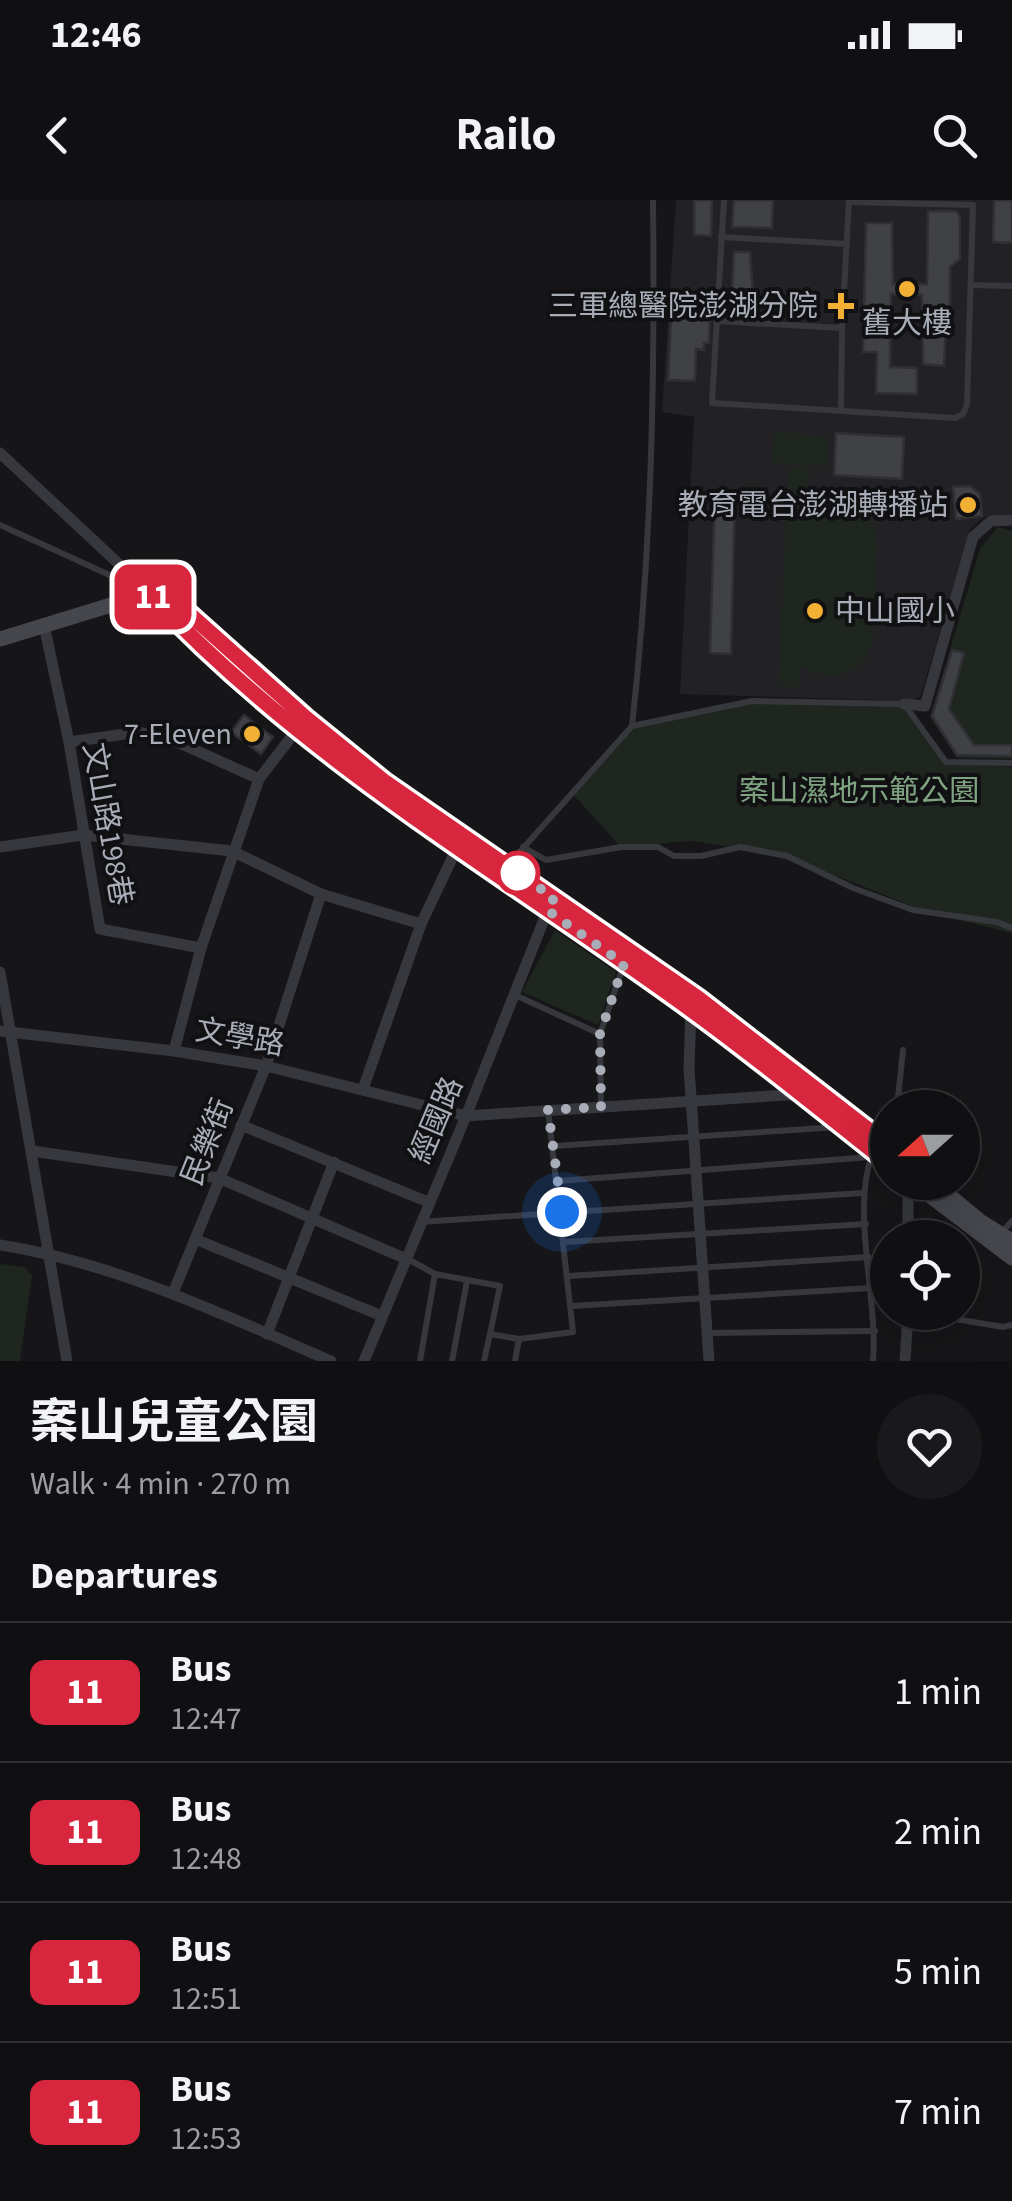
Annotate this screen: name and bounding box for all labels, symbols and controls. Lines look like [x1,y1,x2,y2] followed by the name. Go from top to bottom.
[50,8,142,62] text: 12:46
[455,103,557,167] text: Railo
[30,108,85,163] icon: back
[927,108,982,163] icon: search
[896,278,918,300] marker: 舊大樓
[548,285,818,328] place label: 三軍總醫院澎湖分院
[828,293,854,319] marker: 三軍總醫院澎湖分院
[862,302,952,345] place label: 舊大樓
[678,484,948,527] place label: 教育電台澎湖轉播站
[957,494,979,516] marker: 教育電台澎湖轉播站
[108,564,198,630] line badge: 11
[135,572,171,622] text: 11
[835,590,955,633] place label: 中山國小
[804,600,826,622] marker: 中山國小
[124,713,232,756] place label: 7-Eleven
[241,723,263,745] marker: 7-Eleven
[72,739,143,909] street label: 文山路198巷
[739,770,979,813] park label: 案山濕地示範公園
[497,852,539,894] unlabelled marker
[192,1009,288,1066] street label: 文學路
[399,1070,474,1170] street label: 經國路
[870,1090,980,1200] north arrow
[870,1090,980,1330] map controls
[171,1092,244,1192] street label: 民樂街
[537,1187,587,1237] your location
[870,1220,980,1330] button: locate
[30,1389,318,1457] text: 案山兒童公園
[877,1394,982,1499] button: heart
[30,1461,291,1507] text: Walk · 4 min · 270 m
[30,1549,218,1603] text: Departures
[170,1642,231,1696] text: Bus
[894,1665,982,1719] text: 1 min
[67,1667,103,1717] text: 11
[170,1696,242,1742] text: 12:47
[170,1782,231,1836] text: Bus
[894,1805,982,1859] text: 2 min
[67,1807,103,1857] text: 11
[170,1836,242,1882] text: 12:48
[170,1922,231,1976] text: Bus
[894,1945,982,1999] text: 5 min
[67,1947,103,1997] text: 11
[170,1976,242,2022] text: 12:51
[170,2062,231,2116] text: Bus
[894,2085,982,2139] text: 7 min
[67,2087,103,2137] text: 11
[170,2116,242,2162] text: 12:53

